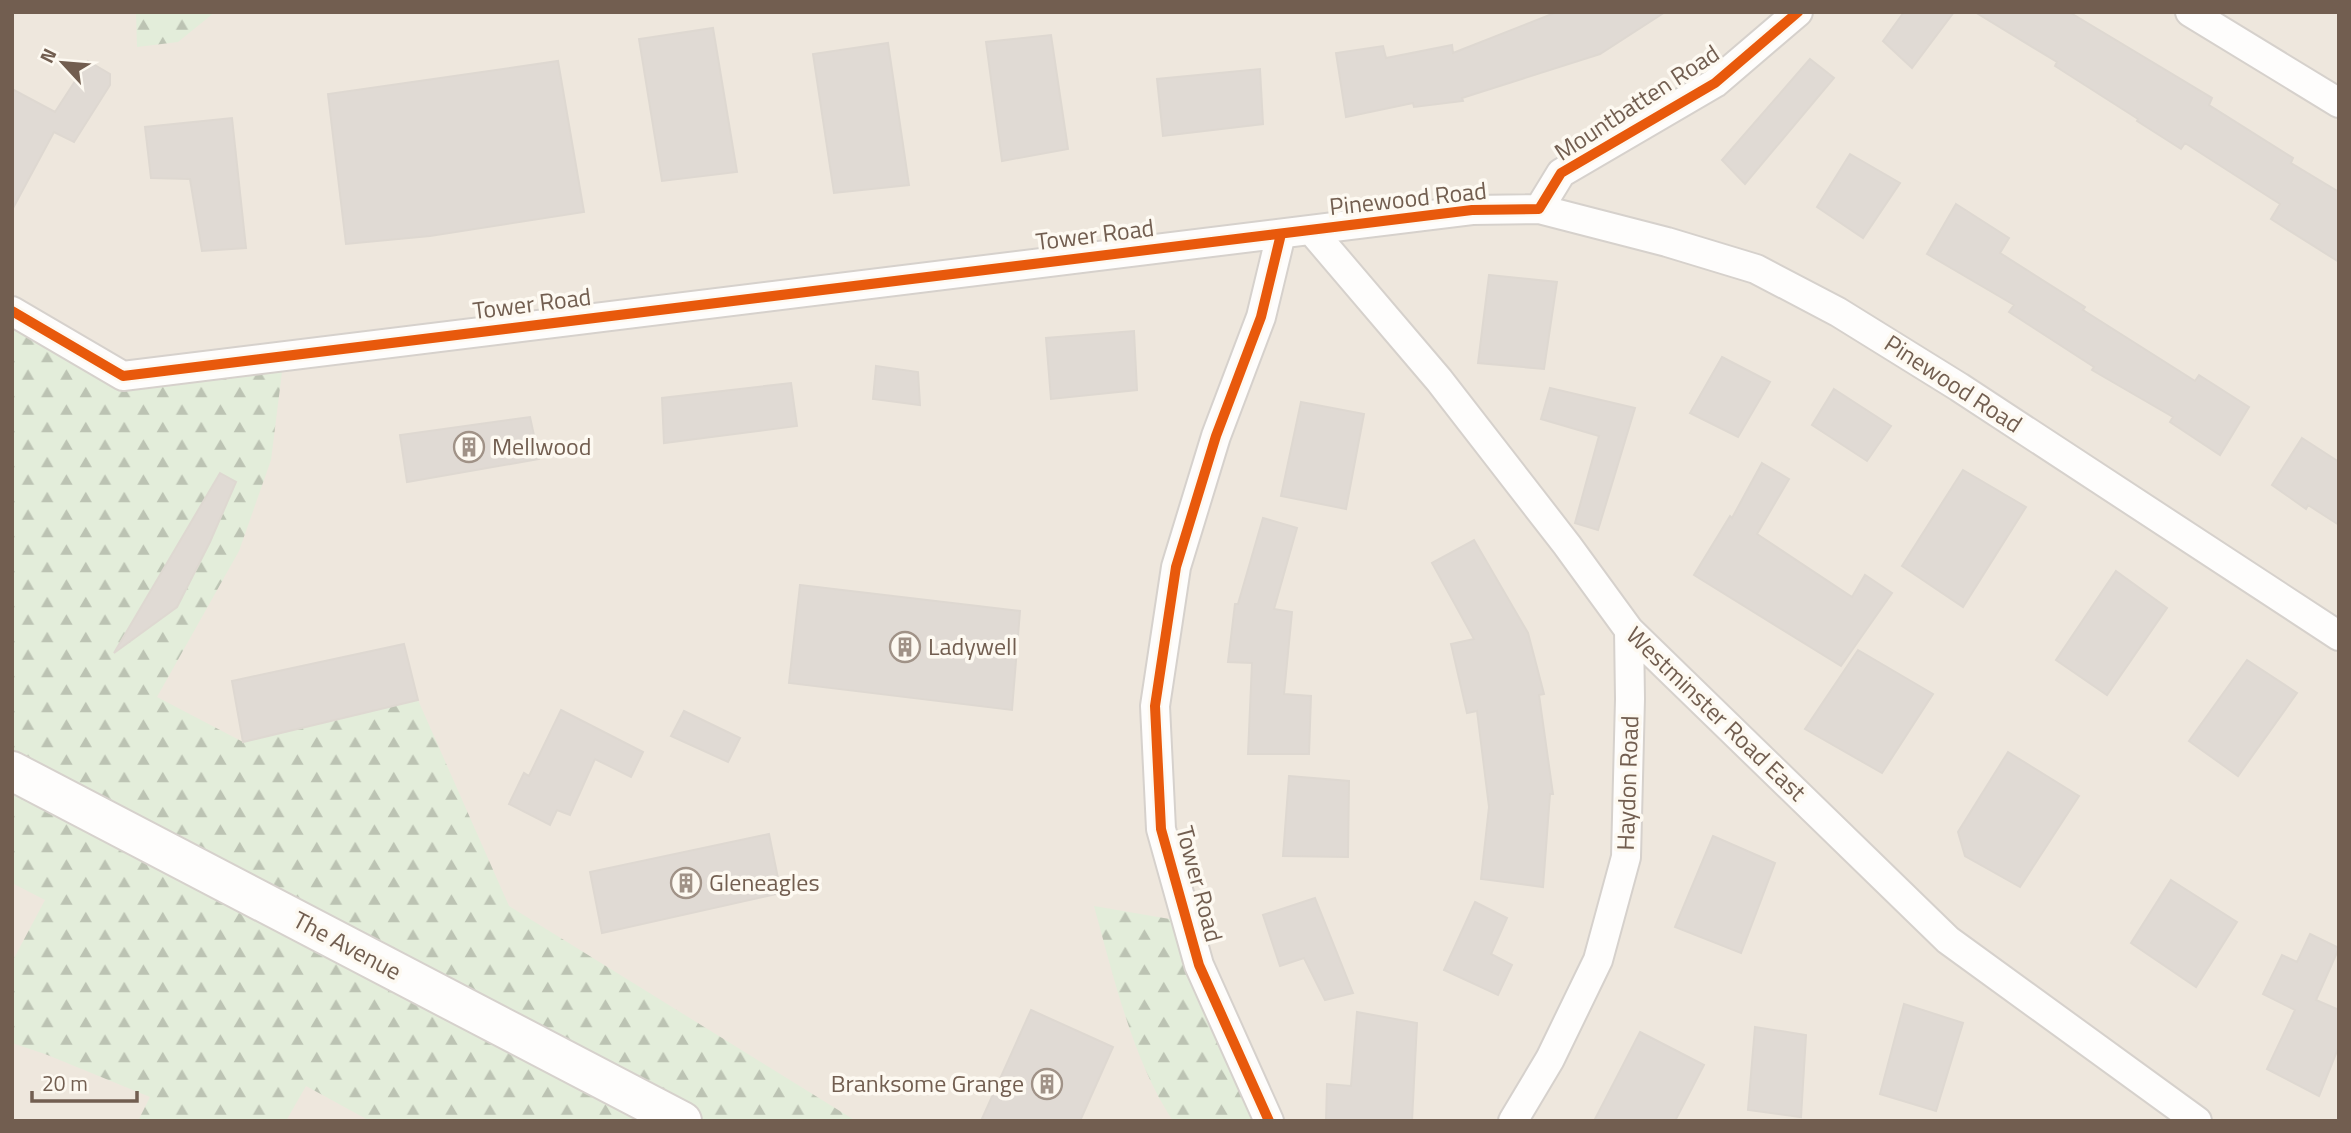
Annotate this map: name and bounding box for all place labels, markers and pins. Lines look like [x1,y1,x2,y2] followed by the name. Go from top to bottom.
[492,428,591,464] place label: Mellwood
[452,430,486,464] building icon: Mellwood
[928,628,1017,664] place label: Ladywell
[888,630,922,664] building icon: Ladywell
[709,864,820,900] place label: Gleneagles
[669,866,703,900] building icon: Gleneagles
[831,1065,1024,1101] place label: Branksome Grange
[1030,1067,1064,1101] building icon: Branksome Grange

